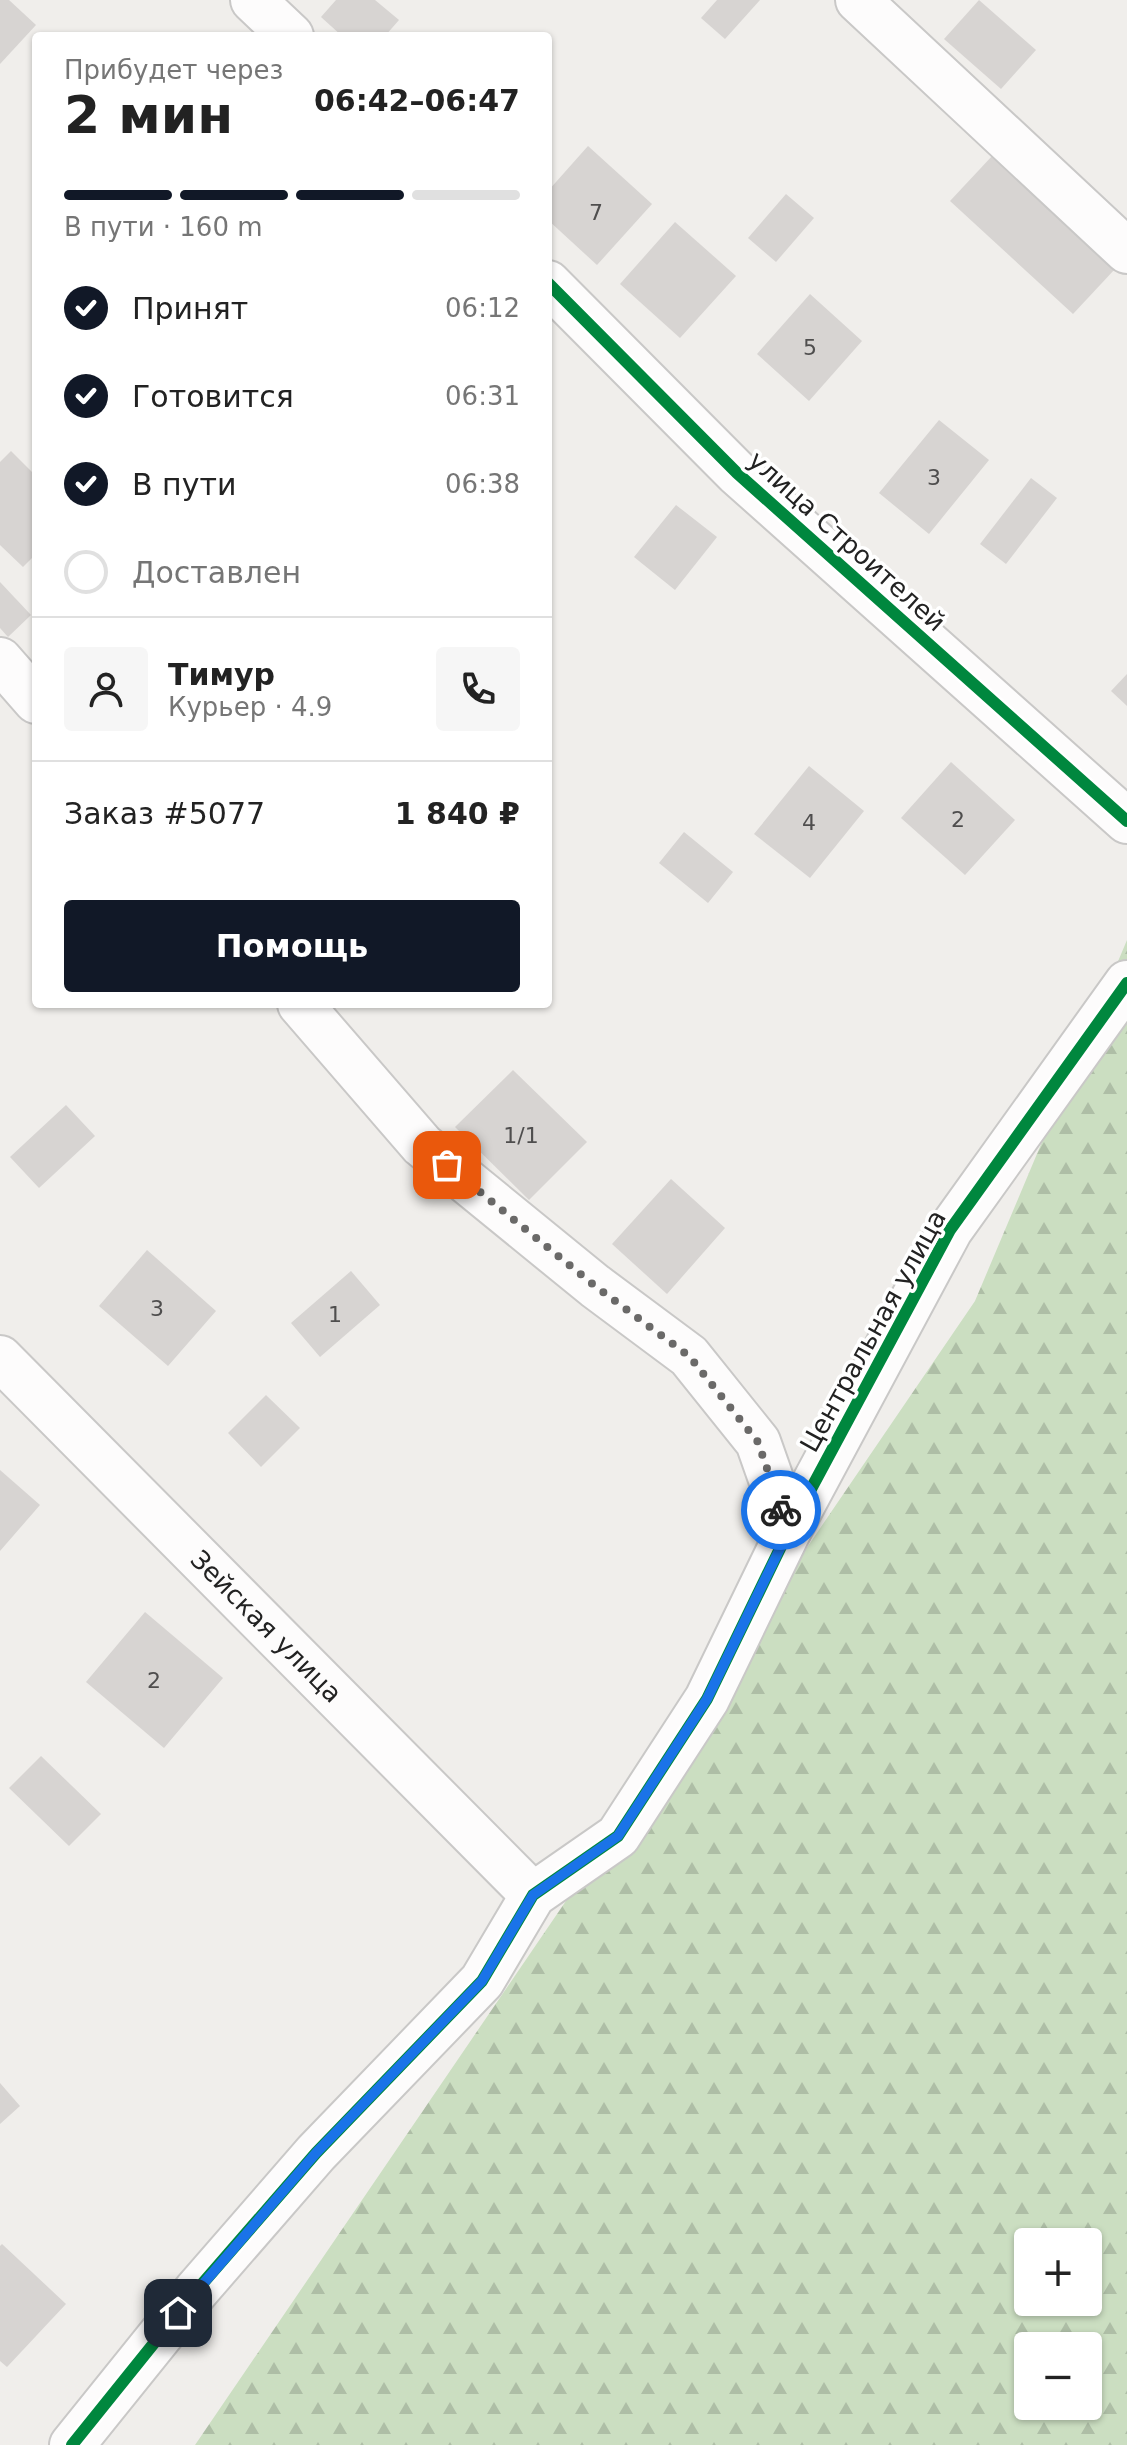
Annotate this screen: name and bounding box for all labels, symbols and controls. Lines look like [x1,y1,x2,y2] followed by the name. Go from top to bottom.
[64,55,283,85] text: Прибудет через
[314,83,520,118] text: 06:42–06:47
[64,85,233,145] text: 2 мин
[589,200,603,225] house number: 7
[64,212,263,242] text: В пути · 160 m
[64,286,108,330] icon: check
[132,291,248,326] text: Принят
[445,293,520,323] text: 06:12
[803,335,817,360] house number: 5
[64,374,108,418] icon: check
[132,379,294,414] text: Готовится
[445,381,520,411] text: 06:31
[743,445,951,637] street label: улица Строителей
[64,462,108,506] icon: check
[927,465,941,490] house number: 3
[132,467,236,502] text: В пути
[445,469,520,499] text: 06:38
[132,555,301,590] text: Доставлен
[64,647,148,731] button: person
[436,647,520,731] button: phone
[168,657,275,692] text: Тимур
[168,692,332,722] text: Курьер · 4.9
[64,796,265,831] text: Заказ #5077
[395,796,520,831] text: 1 840 ₽
[951,807,965,832] house number: 2
[802,810,816,835] house number: 4
[64,900,520,992] button: Помощь
[503,1123,539,1148] house number: 1/1
[413,1131,481,1199] pin
[425,1143,469,1187] icon: bag
[794,1205,952,1457] street label: Центральная улица
[150,1296,164,1321] house number: 3
[328,1302,342,1327] house number: 1
[741,1470,821,1550] courier
[759,1488,803,1532] icon: bike
[184,1544,348,1709] street label: Зейская улица
[147,1668,161,1693] house number: 2
[1014,2228,1102,2420] map controls
[1014,2228,1102,2316] button: +
[144,2279,212,2347] pin
[156,2291,200,2335] icon: home
[1014,2332,1102,2420] button: −

